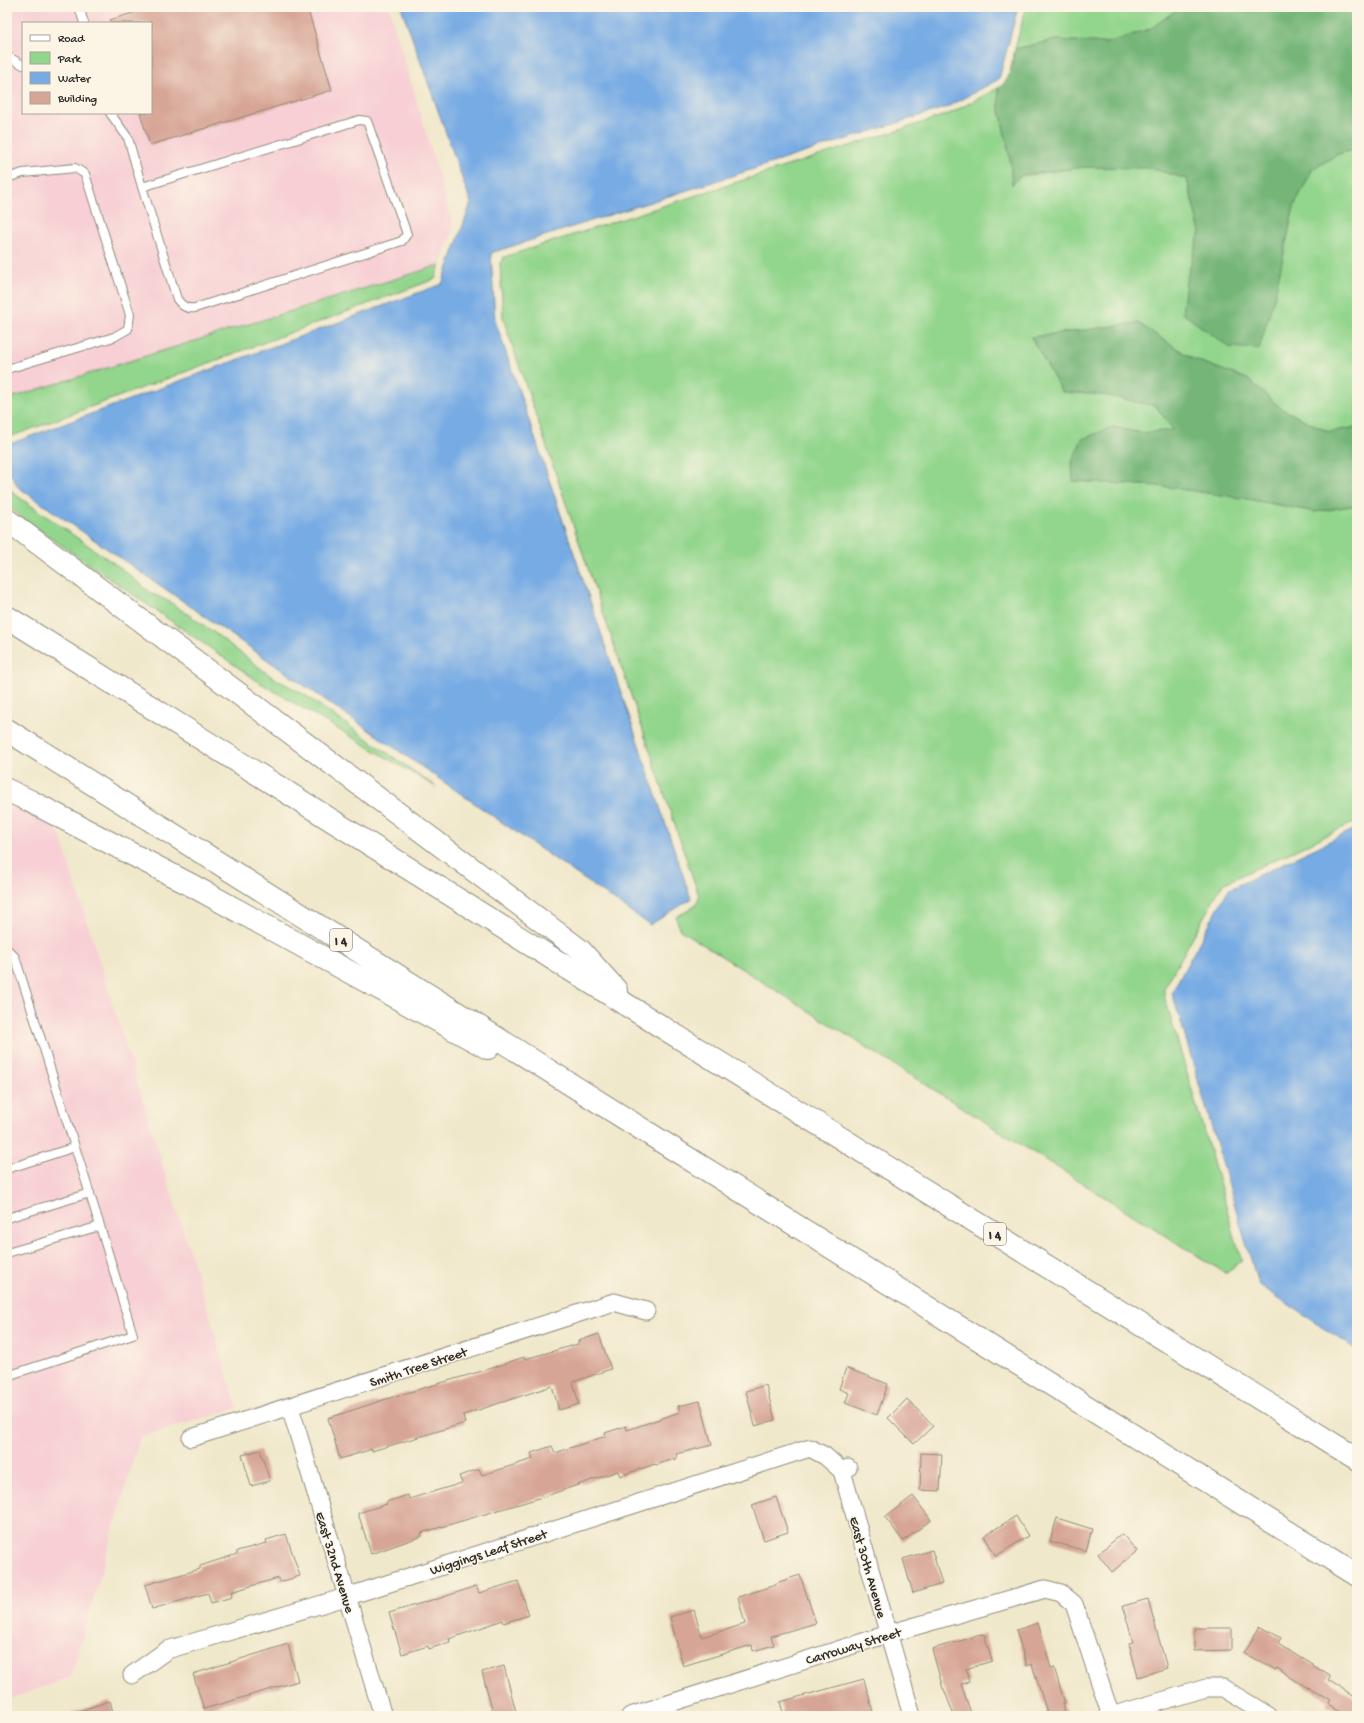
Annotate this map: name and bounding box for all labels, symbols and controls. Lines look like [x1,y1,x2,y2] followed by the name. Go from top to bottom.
[22,22,152,114] legend
[58,33,85,47] text: Road
[57,53,83,67] text: Park
[58,73,92,87] text: Water
[57,93,97,107] text: Building
[330,929,352,951] road number: I 4
[984,1223,1006,1245] road number: I 4
[368,1344,471,1392] street label: Smith Tree Street
[310,1510,357,1616] street label: East 32nd Avenue
[844,1515,889,1621] street label: East 30th Avenue
[428,1526,551,1580] street label: Wiggings Leaf Street
[804,1624,905,1670] street label: Carroway Street

